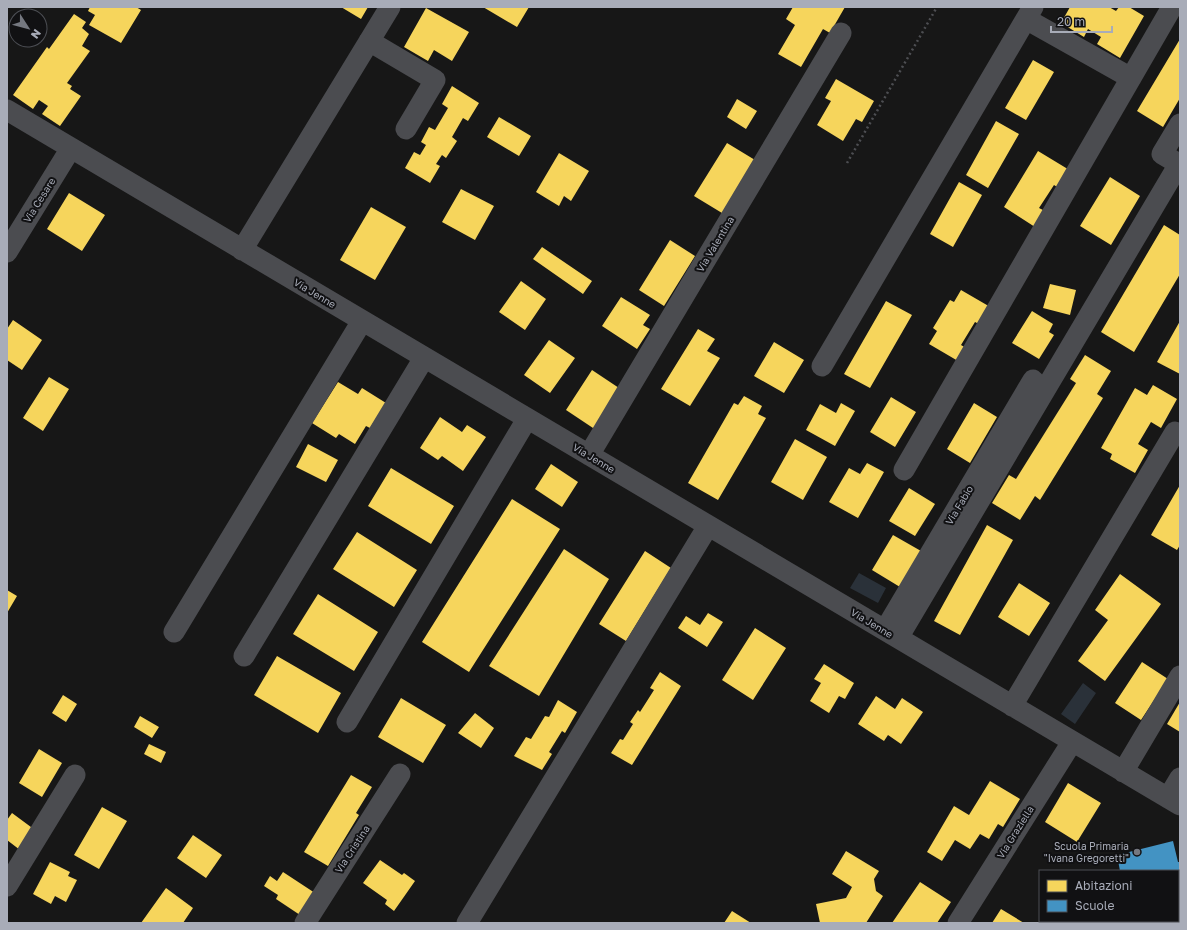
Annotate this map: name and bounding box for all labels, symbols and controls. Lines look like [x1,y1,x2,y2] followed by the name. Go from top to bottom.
[8,8,48,48] north arrow
[1051,8,1112,34] scale bar
[1057,14,1085,29] text: 20 m
[29,27,44,41] text: N
[20,175,58,225] street label: Via Cesare
[694,214,736,274] street label: Via Valentina
[292,276,338,310] street label: Via Jenne
[571,441,617,475] street label: Via Jenne
[943,483,975,527] street label: Via Fabio
[849,606,895,640] street label: Via Jenne
[994,804,1036,860] street label: Via Graziella
[332,823,372,875] street label: Via Cristina
[1044,840,1129,864] place label: Scuola Primaria "Ivana Gregoretti"
[1132,847,1142,857] marker: Scuola Primaria "Ivana Gregoretti"
[1039,870,1179,922] legend
[1075,878,1132,893] text: Abitazioni
[1075,898,1114,913] text: Scuole

